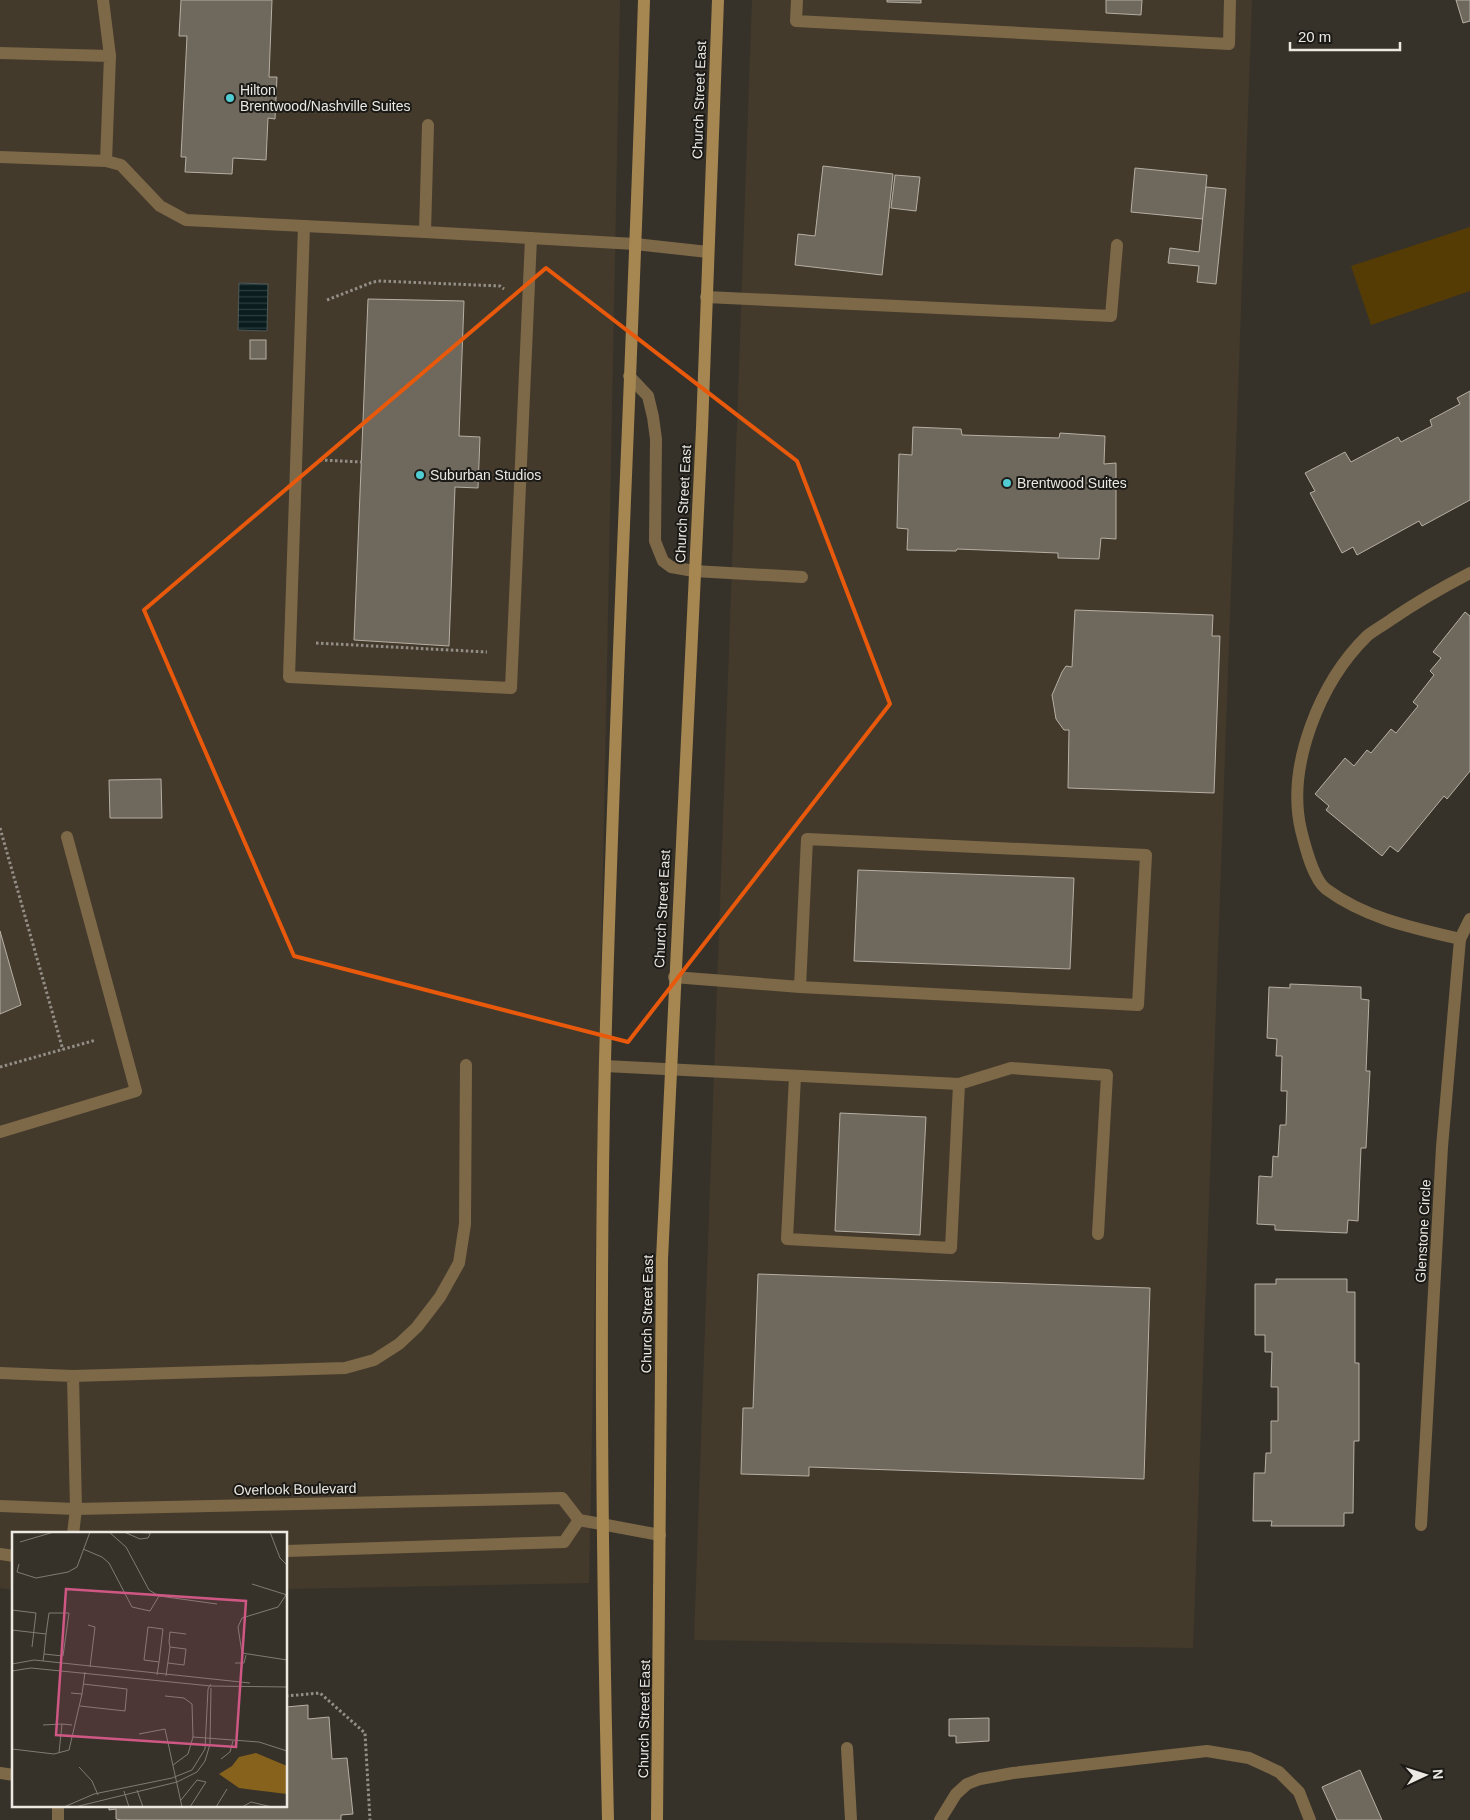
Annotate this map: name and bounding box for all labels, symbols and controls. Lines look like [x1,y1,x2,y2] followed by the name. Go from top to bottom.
[1290,20,1400,52] scale bar
[1298,28,1331,45] text: 20 m
[689,41,709,159] street label: Church Street East
[240,82,410,114] place label: Hilton Brentwood/Nashville Suites
[224,92,236,104] marker: Hilton Brentwood/Nashville Suites
[672,444,694,563] street label: Church Street East
[430,467,541,483] place label: Suburban Studios
[414,469,426,481] marker: Suburban Studios
[1017,475,1127,491] place label: Brentwood Suites
[1001,477,1013,489] marker: Brentwood Suites
[651,849,673,968] street label: Church Street East
[1412,1179,1434,1283] street label: Glenstone Circle
[638,1255,656,1373] street label: Church Street East
[233,1480,357,1498] street label: Overlook Boulevard
[12,1532,288,1808] inset map
[635,1660,653,1778] street label: Church Street East
[1400,1750,1450,1800] north arrow
[1430,1768,1446,1780] text: N

